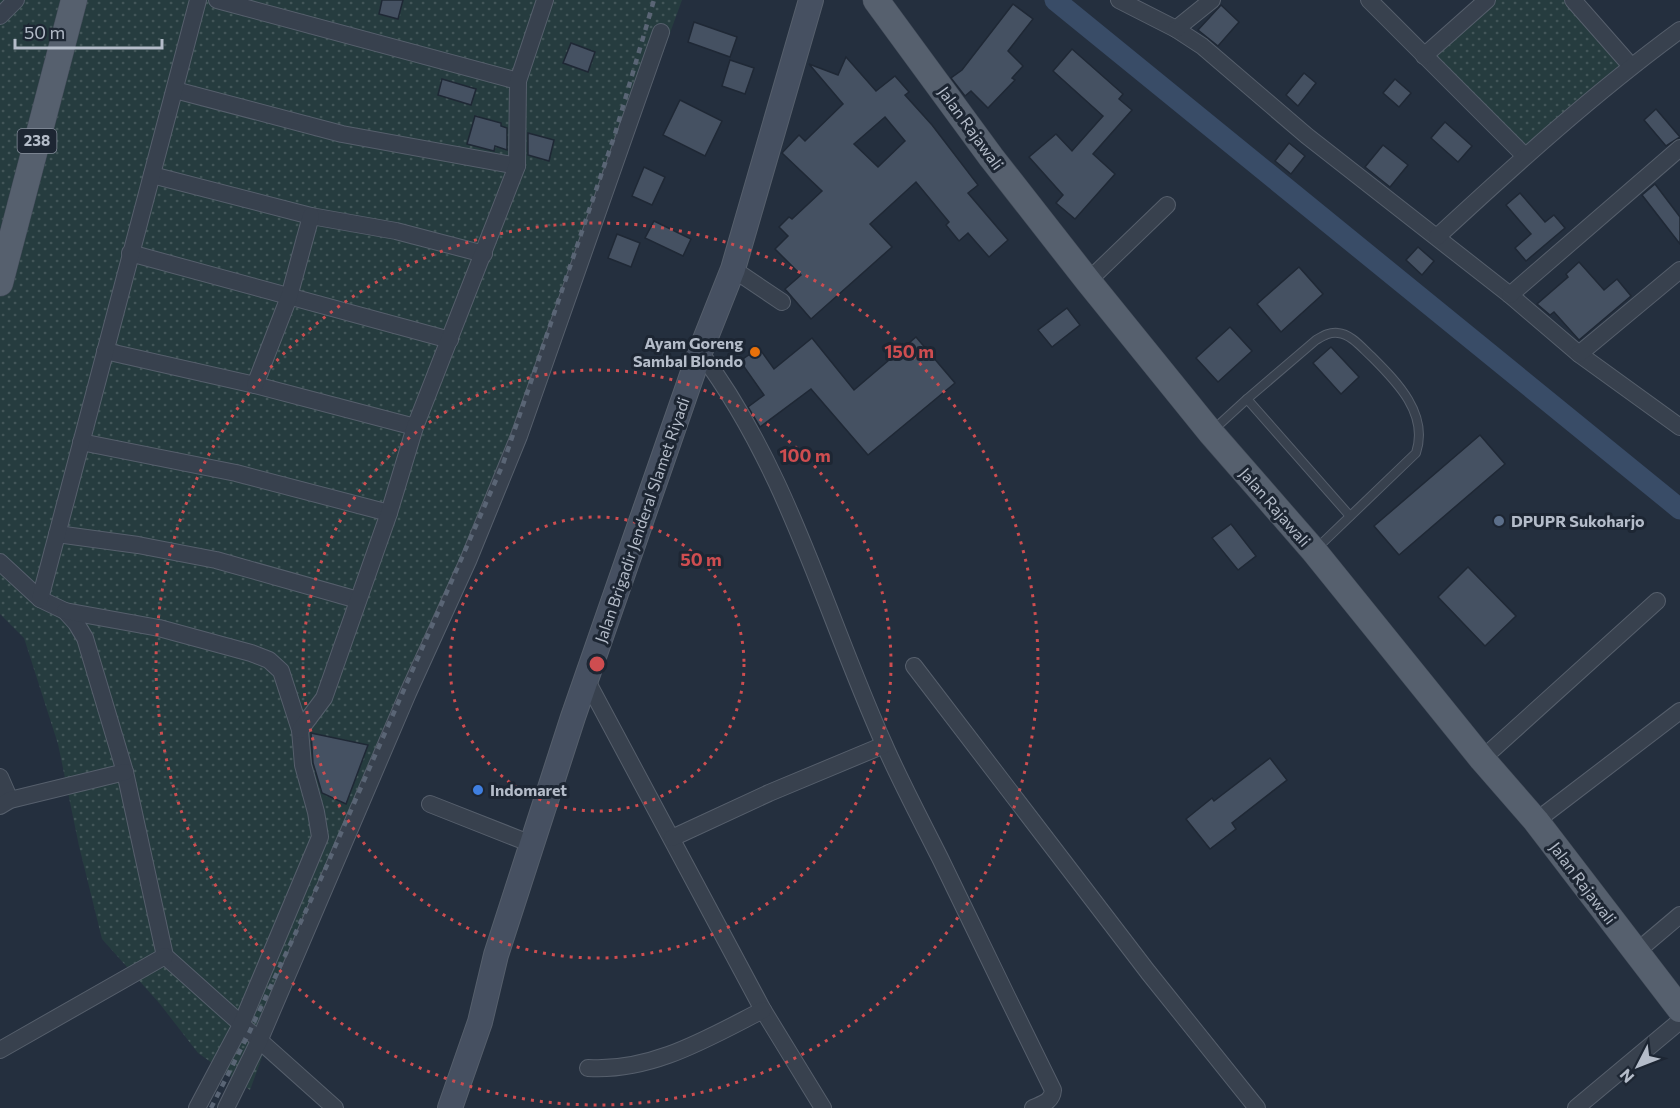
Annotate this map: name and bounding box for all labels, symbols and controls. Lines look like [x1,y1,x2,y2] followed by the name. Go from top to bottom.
[15,12,162,50] scale bar
[24,21,65,43] text: 50 m
[935,82,1008,173] street label: Jalan Rajawali
[18,129,57,153] road number: 238
[633,333,743,370] place label: Ayam Goreng Sambal Blondo
[884,340,934,362] text: 150 m
[748,345,762,359] marker: Ayam Goreng Sambal Blondo
[590,395,693,645] street label: Jalan Brigadir Jenderal Slamet Riyadi
[779,444,831,466] text: 100 m
[1236,463,1315,550] street label: Jalan Rajawali
[1511,511,1645,530] place label: DPUPR Sukoharjo
[1492,514,1506,528] marker: DPUPR Sukoharjo
[680,548,722,570] text: 50 m
[587,654,607,674] centre of rings
[490,780,567,799] place label: Indomaret
[471,783,485,797] marker: Indomaret
[1546,838,1621,928] street label: Jalan Rajawali
[1608,1036,1668,1096] north arrow
[1615,1066,1638,1087] text: N

